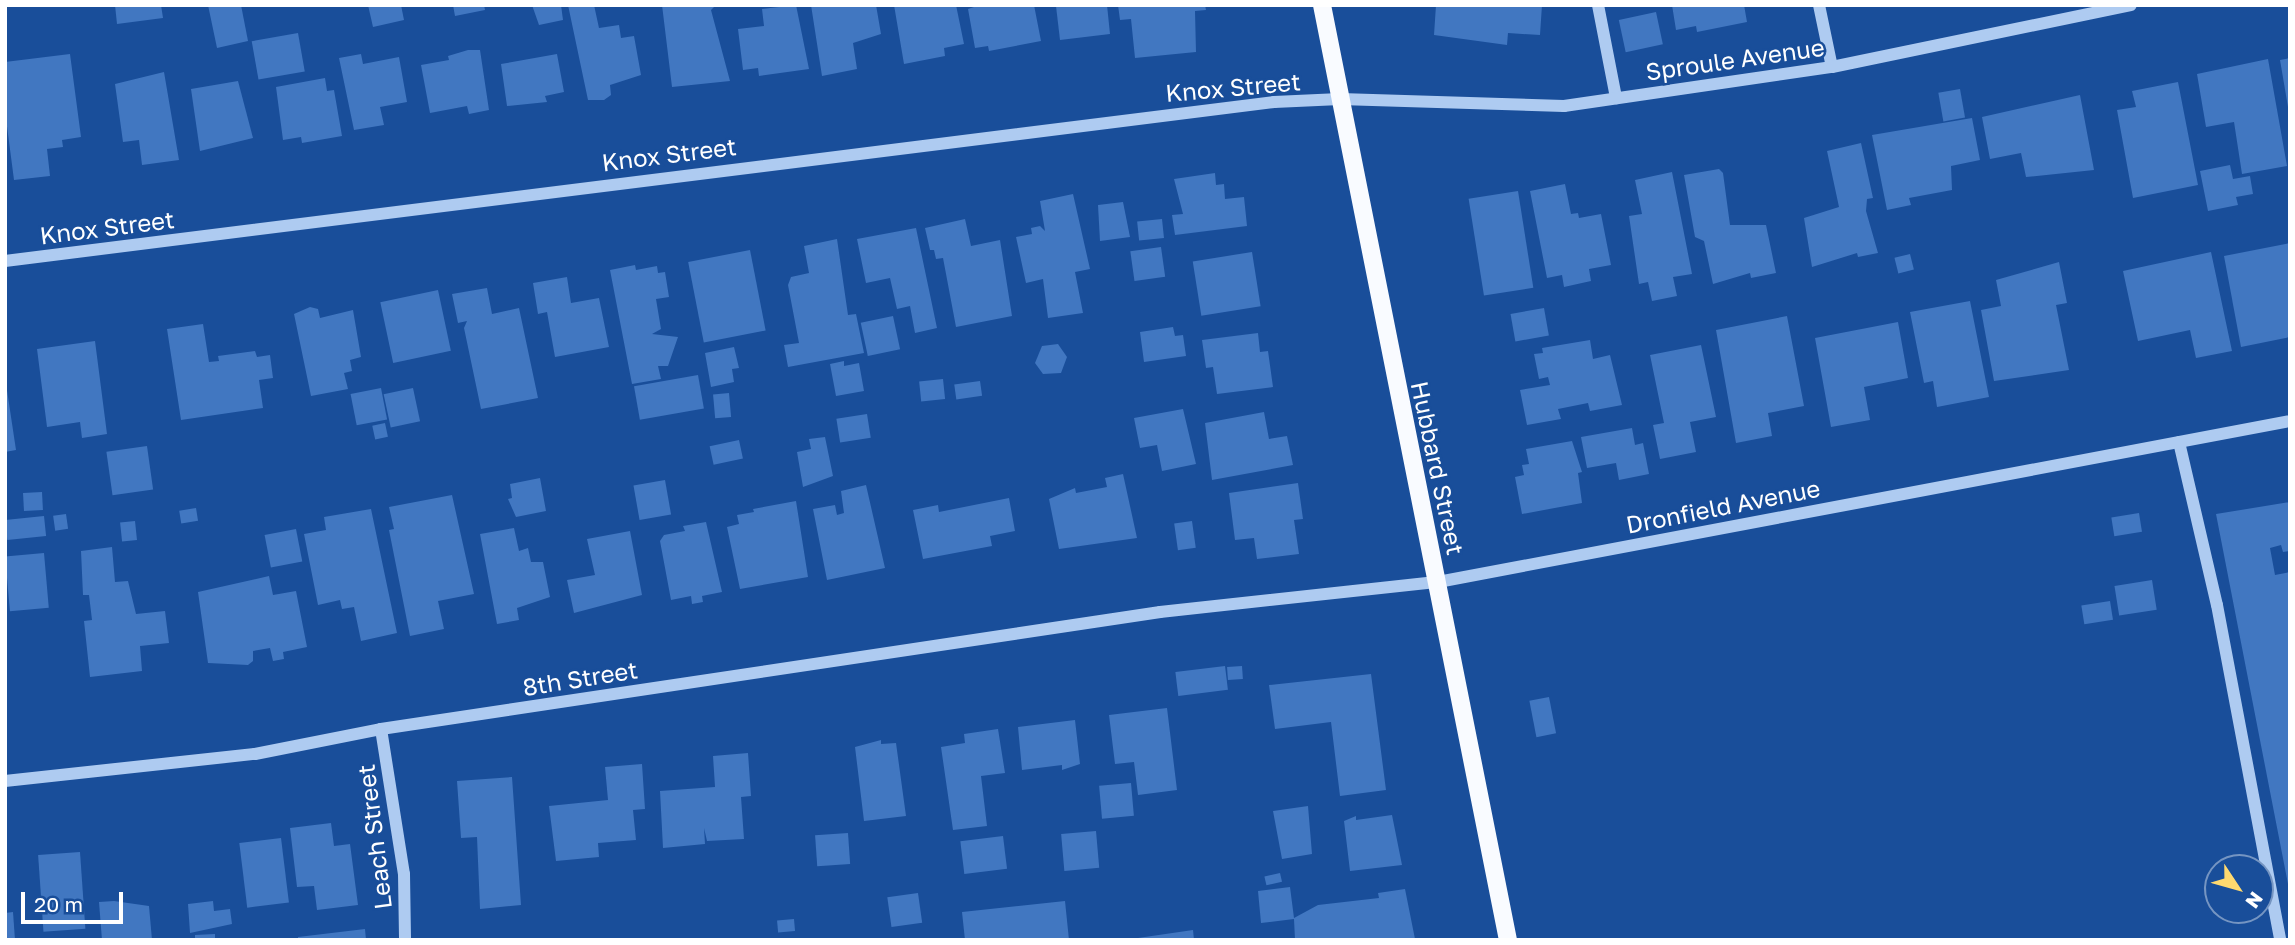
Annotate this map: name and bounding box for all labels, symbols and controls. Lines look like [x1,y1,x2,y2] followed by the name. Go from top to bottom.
[1644,32,1826,86] street label: Sproule Avenue
[1164,67,1302,107] street label: Knox Street
[600,131,738,177] street label: Knox Street
[38,204,176,250] street label: Knox Street
[1406,379,1470,557] street label: Hubbard Street
[1624,473,1822,539] street label: Dronfield Avenue
[520,655,640,701] street label: 8th Street
[351,763,397,911] street label: Leach Street
[2204,854,2274,924] north arrow
[24,878,126,922] scale bar
[2241,888,2268,913] text: N
[34,891,83,917] text: 20 m

